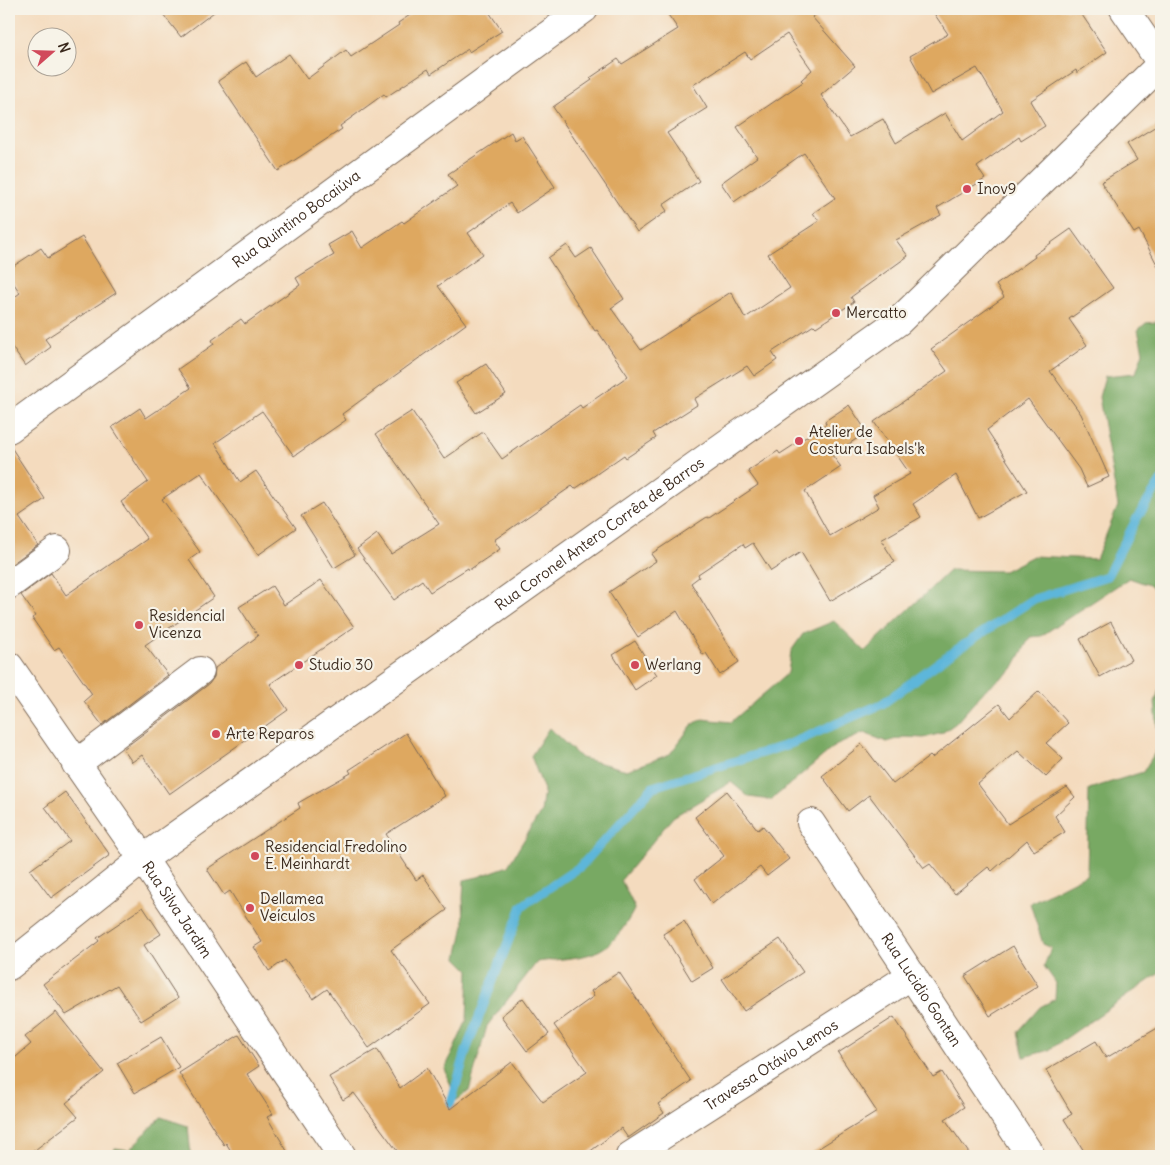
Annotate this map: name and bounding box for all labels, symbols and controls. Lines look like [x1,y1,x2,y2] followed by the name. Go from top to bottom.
[28,28,78,78] north arrow
[54,40,74,55] text: N
[229,165,364,272] street label: Rua Quintino Bocaiúva
[977,179,1016,198] place label: Inov9
[961,183,973,195] marker: Inov9
[846,303,907,322] place label: Mercatto
[830,307,842,319] marker: Mercatto
[809,422,925,458] place label: Atelier de Costura Isabels'k
[793,435,805,447] marker: Atelier de Costura Isabels'k
[491,453,708,614] street label: Rua Coronel Antero Corrêa de Barros
[149,606,225,642] place label: Residencial Vicenza
[133,619,145,631] marker: Residencial Vicenza
[309,655,373,674] place label: Studio 30
[645,655,701,674] place label: Werlang
[293,659,305,671] marker: Studio 30
[629,659,641,671] marker: Werlang
[226,724,314,743] place label: Arte Reparos
[210,728,222,740] marker: Arte Reparos
[265,837,407,873] place label: Residencial Fredolino E. Meinhardt
[249,850,261,862] marker: Residencial Fredolino E. Meinhardt
[138,858,217,961] street label: Rua Silva Jardim
[260,889,324,925] place label: Dellamea Veículos
[244,902,256,914] marker: Dellamea Veículos
[877,929,966,1050] street label: Rua Lucidio Gontan
[701,1015,841,1115] street label: Travessa Otávio Lemos

